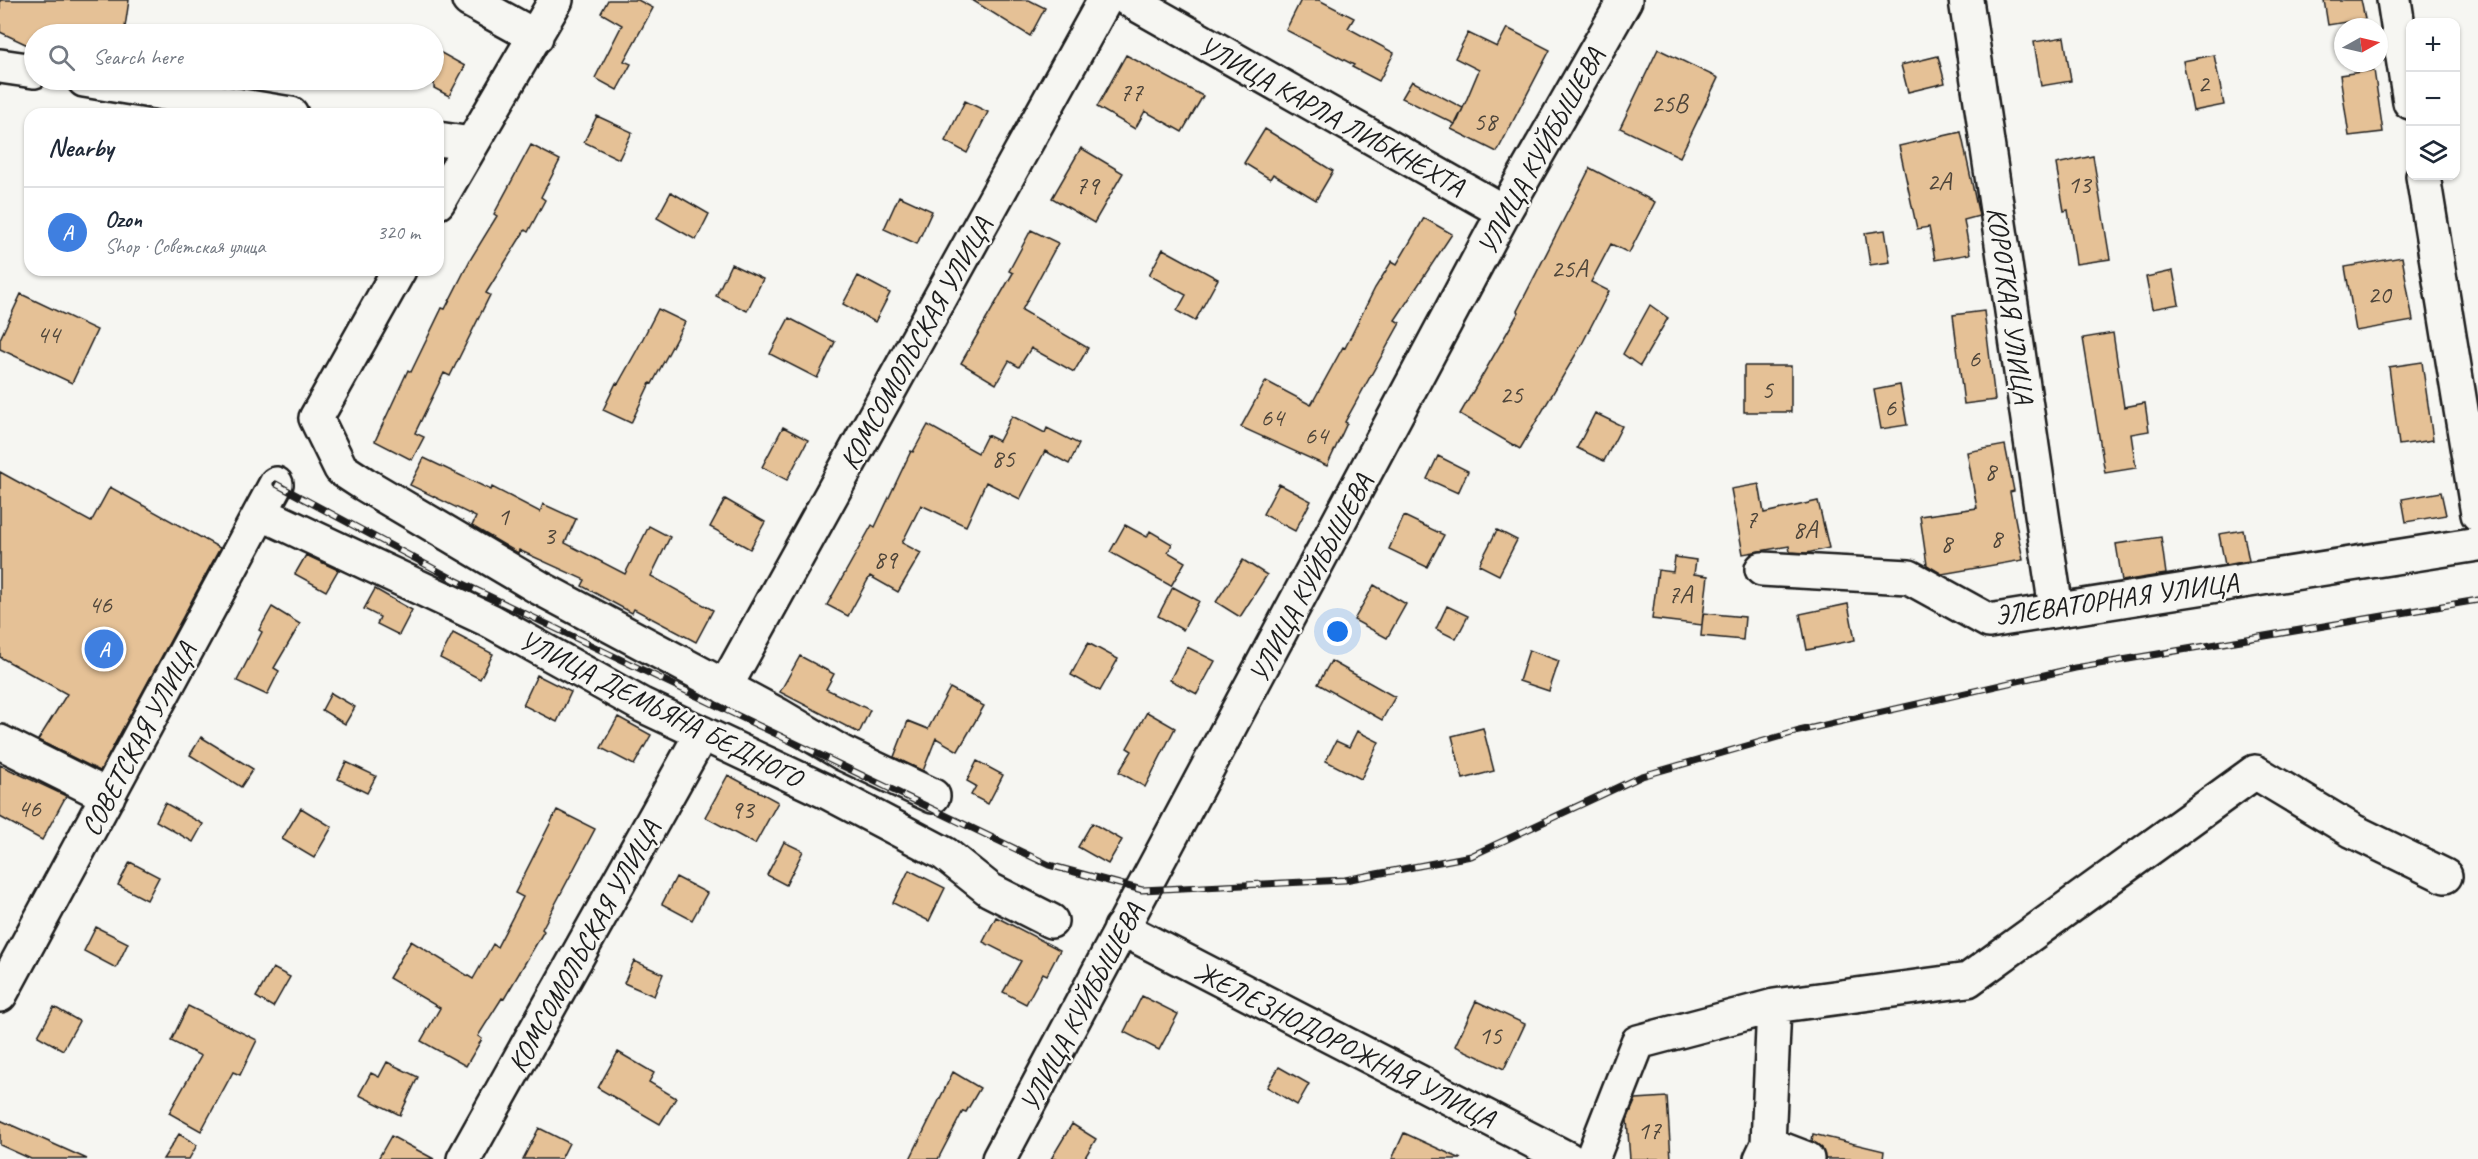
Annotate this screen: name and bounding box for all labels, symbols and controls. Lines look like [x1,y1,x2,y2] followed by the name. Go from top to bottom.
[2334,18,2388,72] north arrow
[2406,18,2460,180] map controls
[2406,18,2460,72] button: +
[24,24,444,90] search box
[1193,28,1472,204] street label: УЛИЦА КАРЛА ЛИБКНЕХТА
[45,41,78,74] icon: search
[1469,41,1612,261] street label: УЛИЦА КУЙБЫШЕВА
[93,43,183,71] text: Search here
[2197,67,2211,100] house number: 2
[2406,72,2460,126] button: −
[1119,76,1144,109] house number: 77
[1651,87,1689,120] house number: 25В
[1473,105,1499,138] house number: 58
[2406,126,2460,180] button: layers
[48,131,113,164] text: Nearby
[1927,165,1953,198] house number: 2А
[2067,168,2093,201] house number: 13
[1075,169,1101,202] house number: 79
[1979,205,2042,407] street label: КОРОТКАЯ УЛИЦА
[105,206,142,234] text: Ozon
[832,210,1000,476] street label: КОМСОМОЛЬСКАЯ УЛИЦА
[62,220,73,245] text: A
[377,220,420,245] text: 320 m
[105,234,265,259] text: Shop · Советская улица
[1551,252,1589,285] house number: 25А
[2367,278,2393,311] house number: 20
[36,318,62,351] house number: 44
[1968,342,1981,375] house number: 6
[1761,373,1774,406] house number: 5
[1499,378,1524,411] house number: 25
[1884,391,1897,424] house number: 6
[1260,401,1286,434] house number: 64
[1304,419,1330,452] house number: 64
[991,442,1016,475] house number: 85
[1984,455,1998,488] house number: 8
[1241,467,1381,689] street label: УЛИЦА КУЙБЫШЕВА
[497,500,510,533] house number: 1
[1745,503,1758,536] house number: 7
[1793,513,1819,546] house number: 8А
[543,519,557,552] house number: 3
[1990,522,2004,555] house number: 8
[1940,527,1954,560] house number: 8
[873,543,899,576] house number: 89
[1992,564,2241,633] street label: ЭЛЕВАТОРНАЯ УЛИЦА
[1668,578,1694,611] house number: 7А
[88,588,113,621] house number: 46
[1323,617,1352,646] your location
[514,622,811,796] street label: УЛИЦА ДЕМЬЯНА БЕДНОГО
[84,626,124,672] pin: A
[73,635,205,842] street label: СОВЕТСКАЯ УЛИЦА
[17,792,42,825] house number: 46
[730,793,756,826] house number: 93
[500,813,668,1079] street label: КОМСОМОЛЬСКАЯ УЛИЦА
[1012,896,1152,1118] street label: УЛИЦА КУЙБЫШЕВА
[1189,953,1502,1136] street label: ЖЕЛЕЗНОДОРОЖНАЯ УЛИЦА
[1478,1019,1503,1052] house number: 15
[1637,1114,1662,1147] house number: 17

